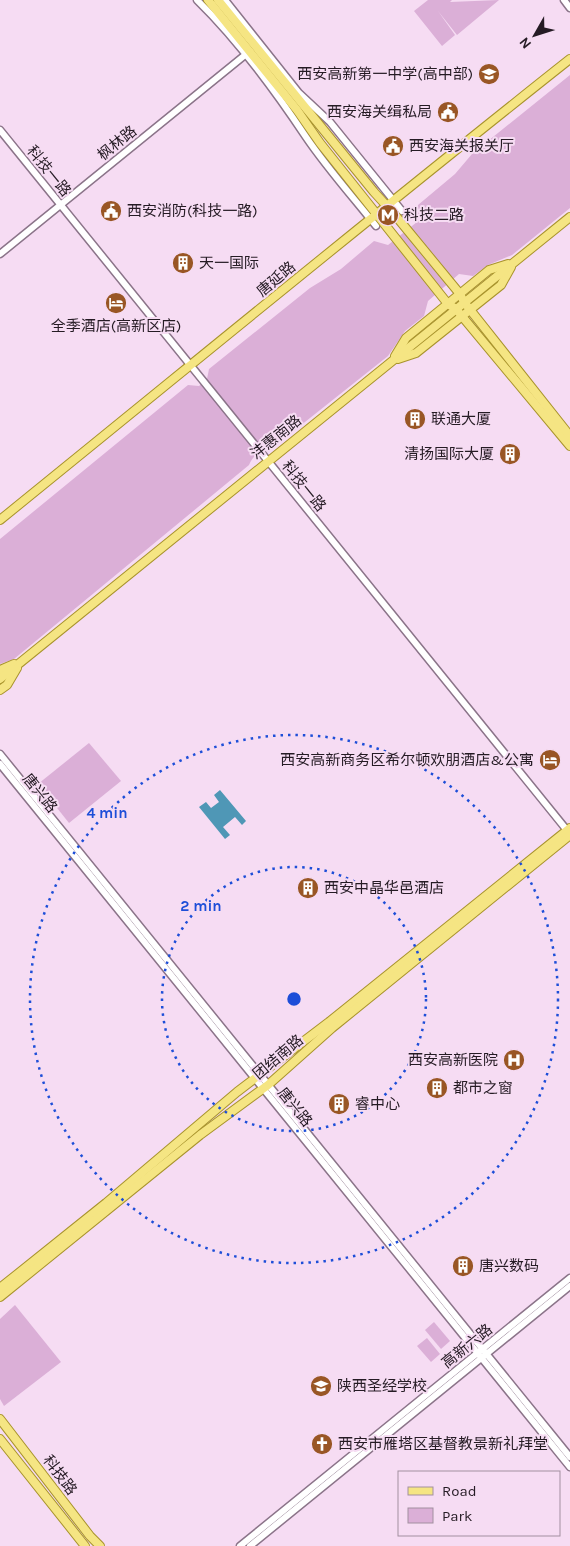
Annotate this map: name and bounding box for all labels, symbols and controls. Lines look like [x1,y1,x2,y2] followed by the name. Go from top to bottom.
[510,10,560,60] north arrow
[516,34,535,52] text: N
[477,62,501,86] school or university icon: 西安高新第一中学(高中部)
[297,65,473,83] place label: 西安高新第一中学(高中部)
[436,100,460,124] public building icon: 西安海关缉私局
[327,103,432,121] place label: 西安海关缉私局
[94,122,140,164] street label: 枫林路
[381,134,405,158] public building icon: 西安海关报关厅
[409,137,514,155] place label: 西安海关报关厅
[23,142,75,200] street label: 科技一路
[99,199,123,223] public building icon: 西安消防(科技一路)
[127,202,258,220] place label: 西安消防(科技一路)
[376,203,400,227] metro station icon: 科技二路
[404,206,464,224] place label: 科技二路
[171,251,195,275] building icon: 天一国际
[199,254,259,272] place label: 天一国际
[253,258,299,300] street label: 唐延路
[104,291,128,315] hotel icon: 全季酒店(高新区店)
[51,317,181,335] place label: 全季酒店(高新区店)
[403,407,427,431] building icon: 联通大厦
[431,410,491,428] place label: 联通大厦
[247,411,305,463] street label: 沣惠南路
[498,442,522,466] building icon: 清扬国际大厦
[404,445,494,463] place label: 清扬国际大厦
[278,457,330,515] street label: 科技一路
[538,748,562,772] hotel icon: 西安高新商务区希尔顿欢朋酒店&公寓
[280,751,534,769] place label: 西安高新商务区希尔顿欢朋酒店&公寓
[19,770,61,816] street label: 唐兴路
[86,804,128,822] text: 4 min
[296,876,320,900] building icon: 西安中晶华邑酒店
[324,879,444,897] place label: 西安中晶华邑酒店
[180,897,222,915] text: 2 min
[285,990,303,1008] centre of rings
[249,1031,307,1083] street label: 团结南路
[502,1048,526,1072] hospital icon: 西安高新医院
[408,1051,498,1069] place label: 西安高新医院
[425,1076,449,1100] building icon: 都市之窗
[453,1079,513,1097] place label: 都市之窗
[274,1084,316,1130] street label: 唐兴路
[327,1092,351,1116] building icon: 睿中心
[355,1095,400,1113] place label: 睿中心
[451,1254,475,1278] building icon: 唐兴数码
[479,1257,539,1275] place label: 唐兴数码
[438,1320,496,1372] street label: 高新六路
[309,1374,333,1398] school or university icon: 陕西圣经学校
[337,1377,427,1395] place label: 陕西圣经学校
[310,1432,334,1456] church icon: 西安市雁塔区基督教景新礼拜堂
[338,1435,548,1453] place label: 西安市雁塔区基督教景新礼拜堂
[39,1452,81,1498] street label: 科技路
[398,1471,560,1536] legend
[442,1482,477,1500] text: Road
[442,1507,472,1525] text: Park

